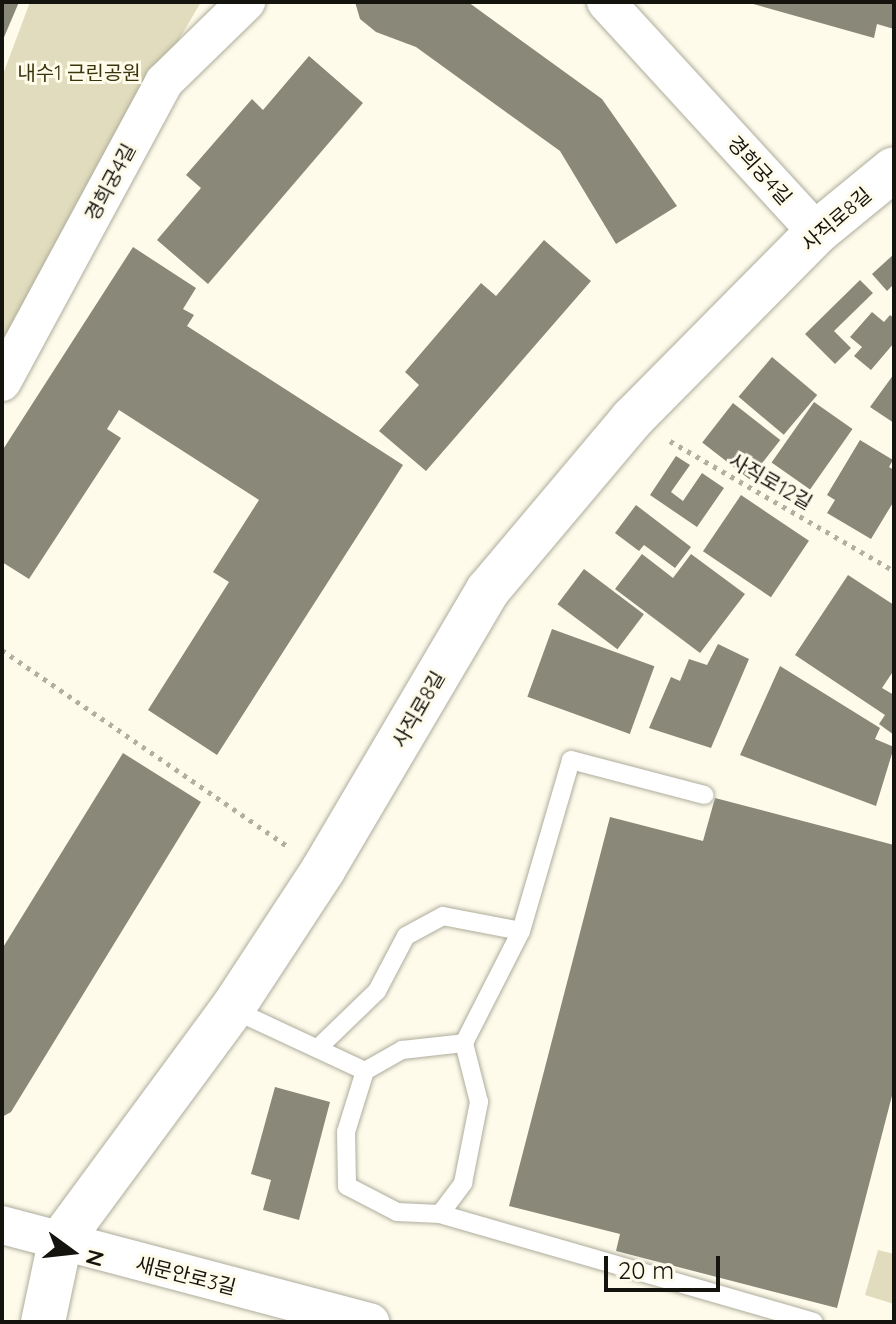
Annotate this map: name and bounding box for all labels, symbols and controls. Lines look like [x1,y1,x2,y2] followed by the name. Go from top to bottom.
[17,60,141,84] park label: 내수1 근린공원
[723,131,797,209] street label: 경희궁4길
[80,139,140,225] street label: 경희궁4길
[796,182,876,256] street label: 사직로8길
[725,448,817,514] street label: 사직로12길
[387,666,449,752] street label: 사직로8길
[32,1212,112,1292] north arrow
[608,1240,724,1290] scale bar
[80,1247,111,1270] text: N
[133,1251,239,1299] street label: 새문안로3길
[618,1255,674,1285] text: 20 m

